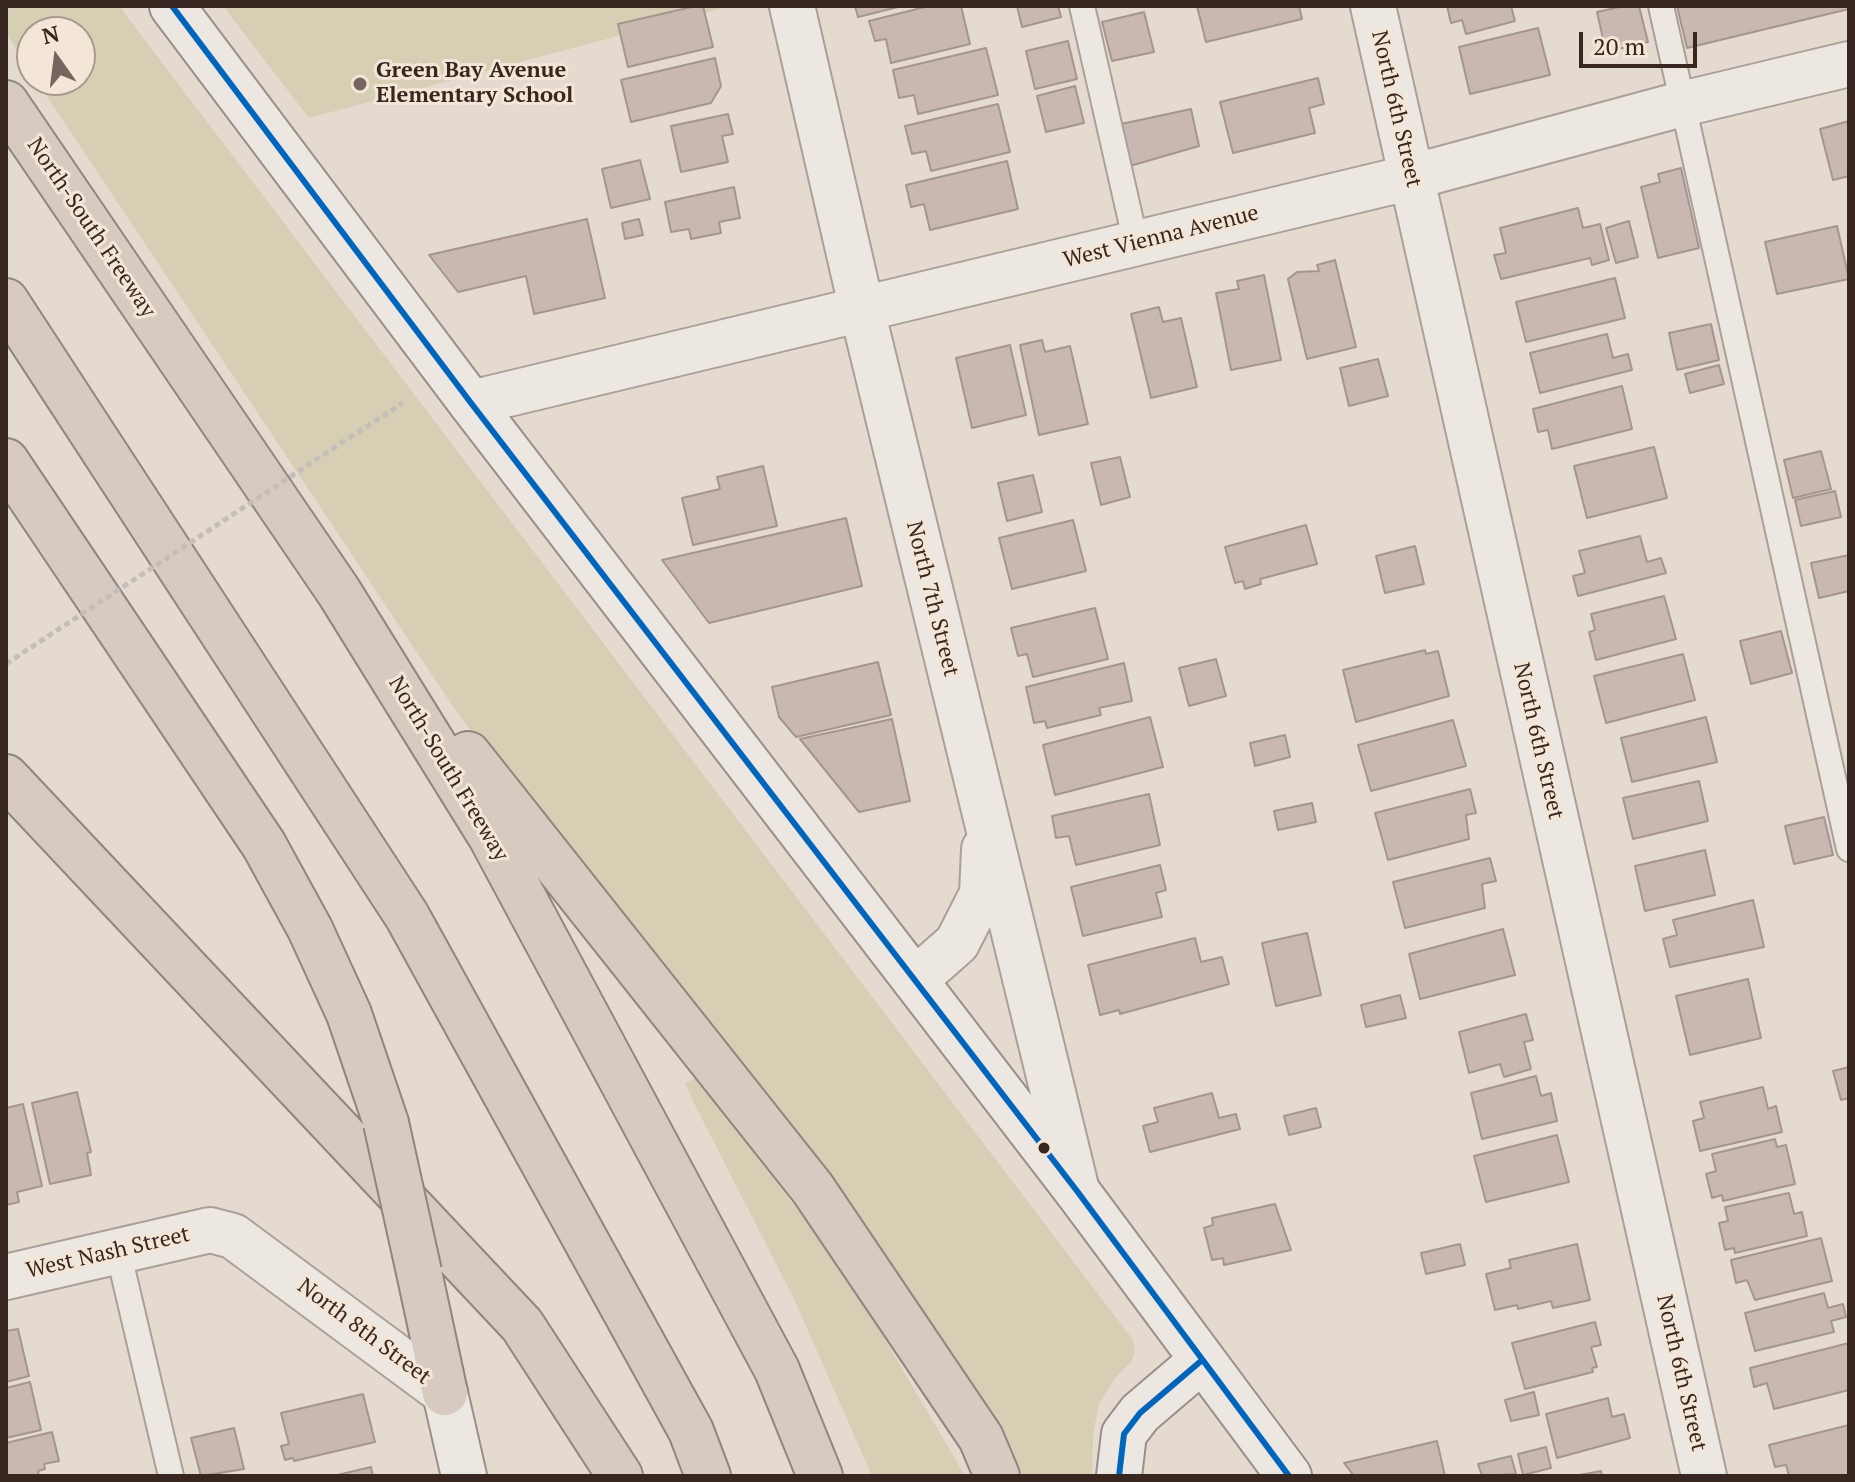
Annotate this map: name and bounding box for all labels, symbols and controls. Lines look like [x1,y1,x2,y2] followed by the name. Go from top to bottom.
[16,16,96,96] north arrow
[1583,16,1701,66] scale bar
[39,18,62,50] text: N
[1365,28,1427,190] street label: North 6th Street
[1593,30,1645,62] text: 20 m
[376,58,573,110] place label: Green Bay Avenue Elementary School
[351,75,369,93] marker: Green Bay Avenue Elementary School
[21,133,161,323] street label: North-South Freeway
[1060,200,1262,274] street label: West Vienna Avenue
[900,519,964,679] street label: North 7th Street
[1507,660,1569,822] street label: North 6th Street
[382,672,514,866] street label: North-South Freeway
[1036,1140,1052,1156] unlabelled marker
[24,1221,192,1285] street label: West Nash Street
[292,1273,436,1391] street label: North 8th Street
[1650,1292,1712,1454] street label: North 6th Street

